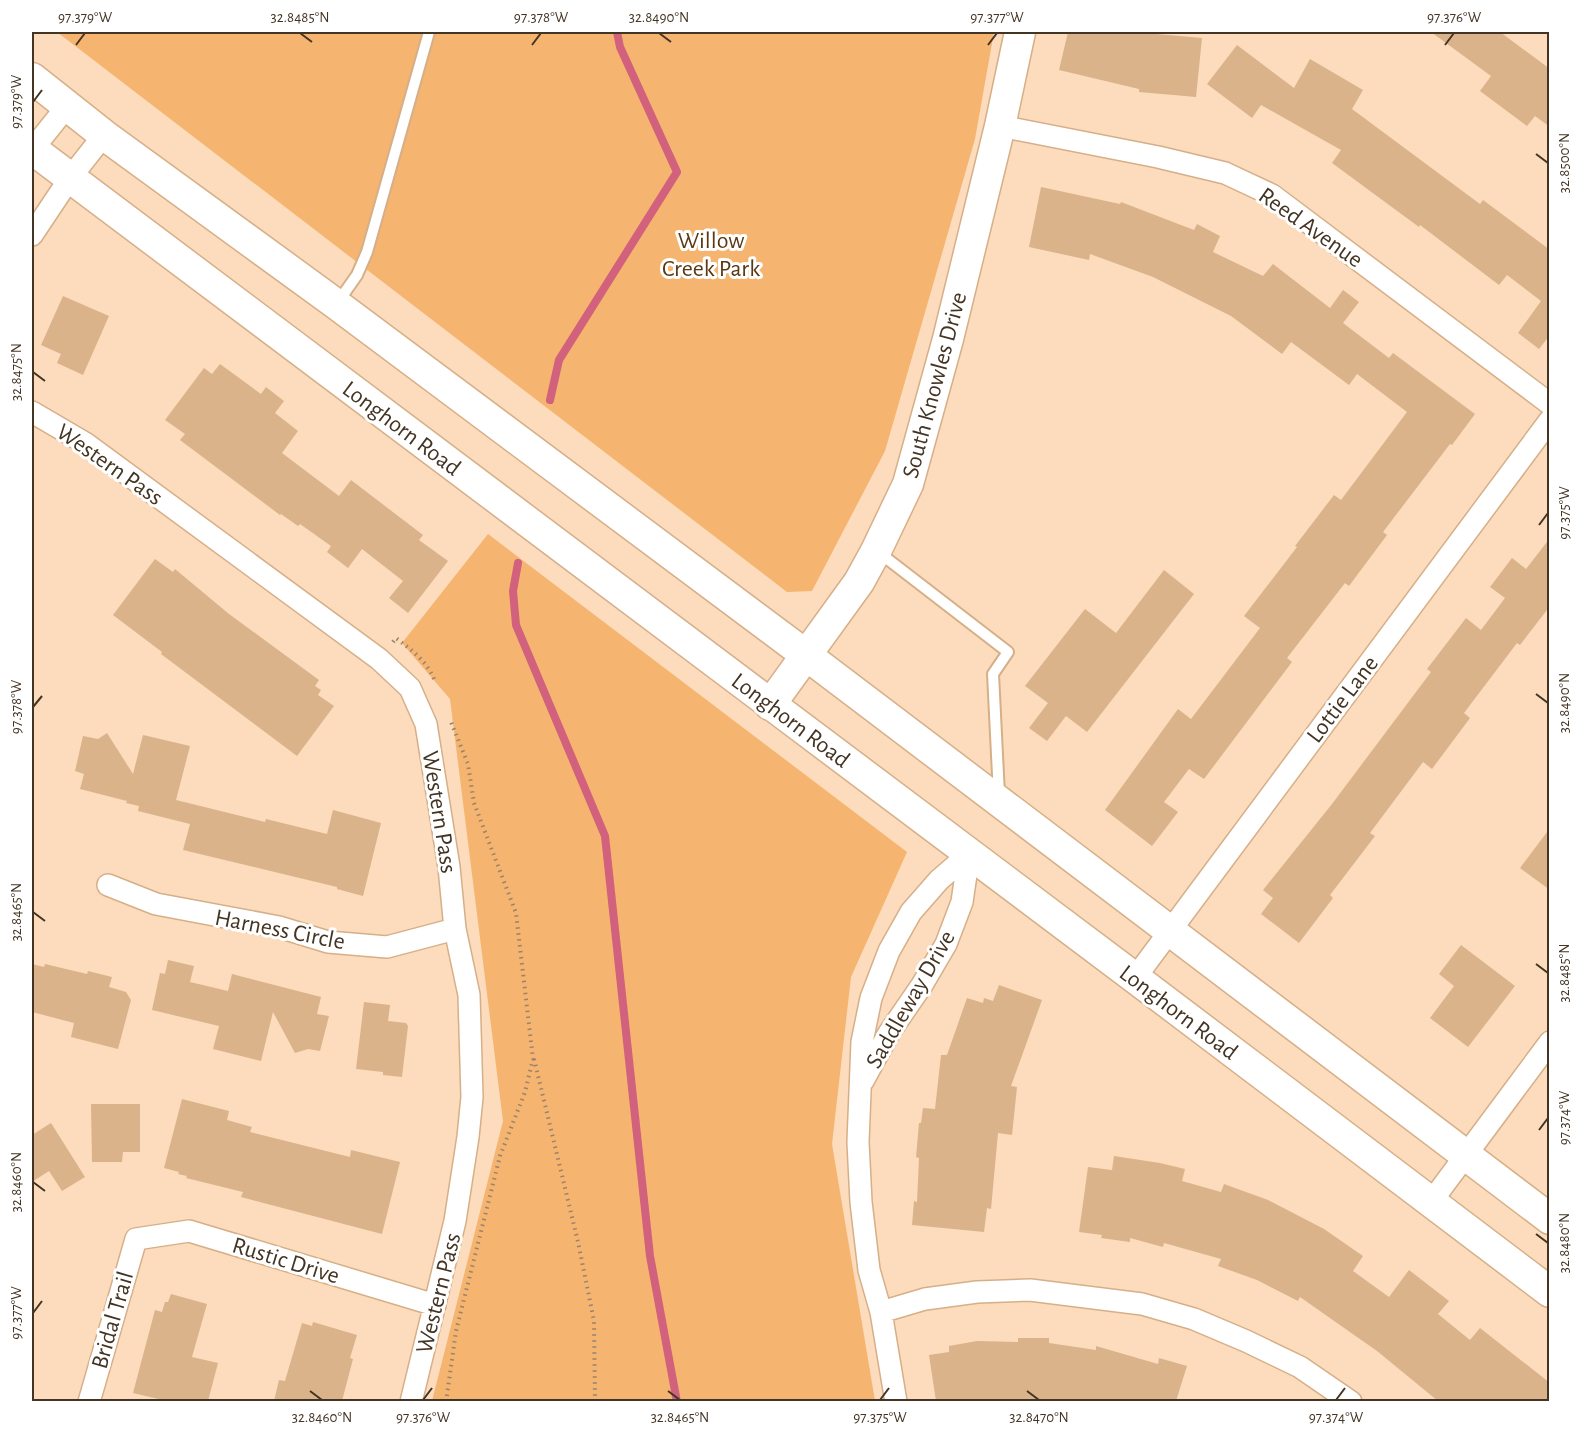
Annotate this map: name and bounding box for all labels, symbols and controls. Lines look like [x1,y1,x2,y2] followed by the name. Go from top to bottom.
[58,10,113,25] text: 97.379°W
[271,10,329,25] text: 32.8485°N
[514,10,569,25] text: 97.378°W
[629,10,689,25] text: 32.8490°N
[970,10,1024,25] text: 97.377°W
[1427,10,1482,25] text: 97.376°W
[9,74,24,129] text: 97.379°W
[1557,133,1572,193] text: 32.8500°N
[1254,183,1367,272] street label: Reed Avenue
[662,229,760,281] park label: Willow Creek Park
[899,290,971,481] street label: South Knowles Drive
[9,343,24,401] text: 32.8475°N
[338,377,465,481] street label: Longhorn Road
[52,420,167,510] street label: Western Pass
[1557,486,1572,540] text: 97.375°W
[1303,652,1383,747] street label: Lottie Lane
[727,669,854,773] street label: Longhorn Road
[1557,673,1572,733] text: 32.8490°N
[9,679,24,734] text: 97.378°W
[417,749,461,875] street label: Western Pass
[9,883,24,941] text: 32.8465°N
[213,906,347,954] street label: Harness Circle
[862,927,960,1072] street label: Saddleway Drive
[1557,944,1572,1002] text: 32.8485°N
[1115,961,1242,1065] street label: Longhorn Road
[1557,1090,1572,1145] text: 97.374°W
[9,1152,24,1212] text: 32.8460°N
[1557,1213,1572,1273] text: 32.8480°N
[412,1230,466,1356] street label: Western Pass
[229,1233,342,1289] street label: Rustic Drive
[88,1269,138,1372] street label: Bridal Trail
[9,1286,24,1340] text: 97.377°W
[292,1410,352,1425] text: 32.8460°N
[396,1410,451,1425] text: 97.376°W
[651,1410,709,1425] text: 32.8465°N
[853,1410,907,1425] text: 97.375°W
[1009,1410,1069,1425] text: 32.8470°N
[1309,1410,1364,1425] text: 97.374°W

